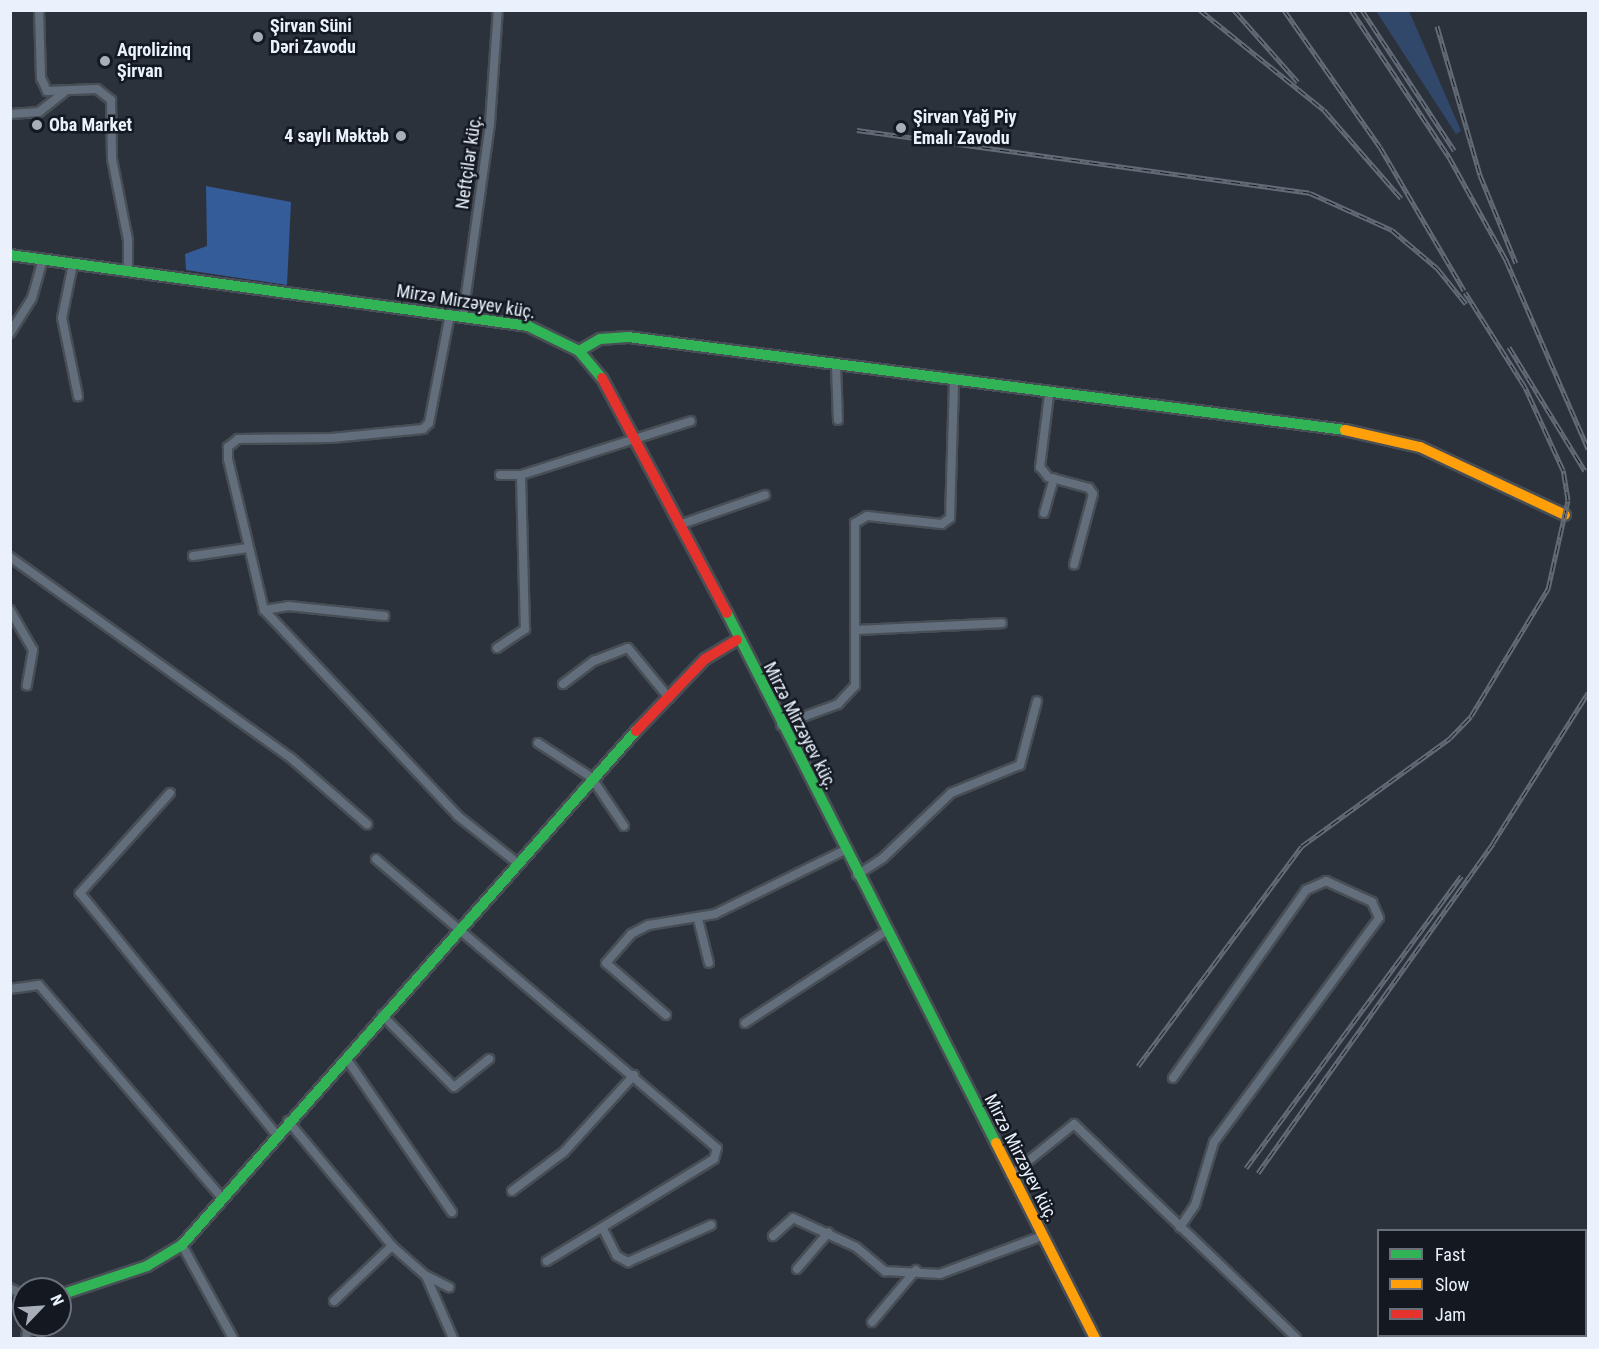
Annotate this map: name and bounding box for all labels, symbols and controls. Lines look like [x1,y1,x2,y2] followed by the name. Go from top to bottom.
[270,16,356,58] place label: Şirvan Süni Dəri Zavodu
[251,30,265,44] marker: Şirvan Süni Dəri Zavodu
[117,40,191,82] place label: Aqrolizinq Şirvan
[98,54,112,68] marker: Aqrolizinq Şirvan
[913,107,1016,150] place label: Şirvan Yağ Piy Emalı Zavodu
[452,113,486,211] street label: Neftçilər küç.
[49,114,132,136] place label: Oba Market
[30,118,44,132] marker: Oba Market
[894,121,908,135] marker: Şirvan Yağ Piy Emalı Zavodu
[284,125,389,147] place label: 4 saylı Məktəb
[394,129,408,143] marker: 4 saylı Məktəb
[395,280,537,324] street label: Mirzə Mirzəyev küç.
[758,659,842,793] street label: Mirzə Mirzəyev küç.
[979,1091,1063,1225] street label: Mirzə Mirzəyev küç.
[1377,1229,1587,1337] legend
[1435,1244,1466,1265] text: Fast
[1435,1274,1469,1295] text: Slow
[12,1277,72,1337] north arrow
[46,1292,68,1308] text: N
[1435,1304,1466,1325] text: Jam

